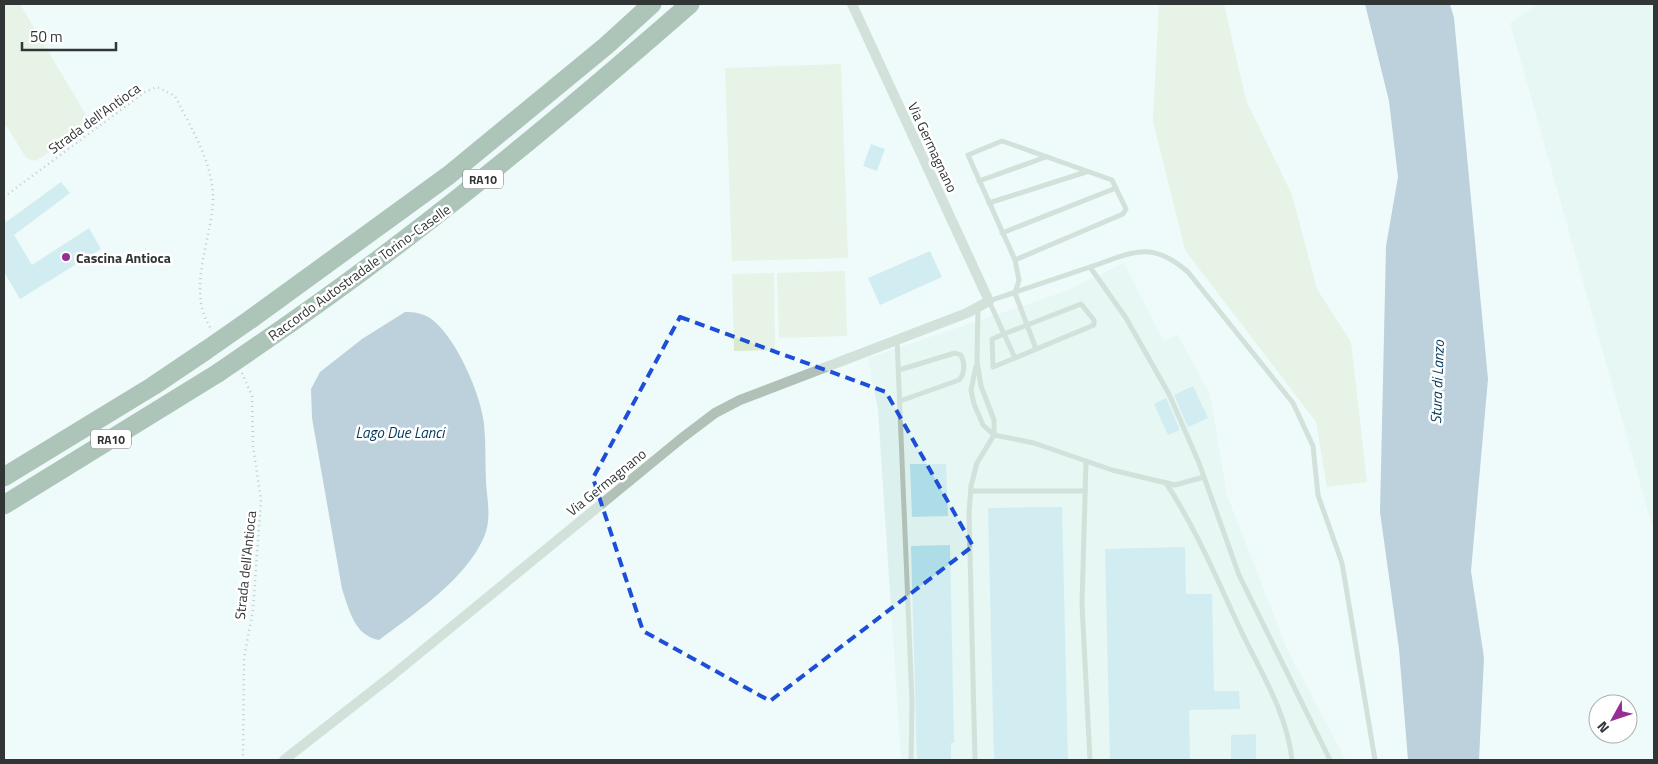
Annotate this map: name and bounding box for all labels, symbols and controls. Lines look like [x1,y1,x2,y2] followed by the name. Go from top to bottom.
[22,20,116,52] scale bar
[30,25,63,48] text: 50 m
[44,77,144,159] street label: Strada dell'Antioca
[903,99,963,195] street label: Via Germagnano
[463,170,503,188] road number: RA10
[263,199,455,345] street label: Raccordo Autostradale Torino-Caselle
[76,247,171,268] place label: Cascina Antioca
[60,251,72,263] marker: Cascina Antioca
[1424,339,1450,424] water label: Stura di Lanzo
[356,421,446,444] water label: Lago Due Lanci
[91,429,131,448] road number: RA10
[562,443,650,521] street label: Via Germagnano
[229,510,261,620] street label: Strada dell'Antioca
[1588,694,1638,744] north arrow
[1591,717,1614,738] text: N

